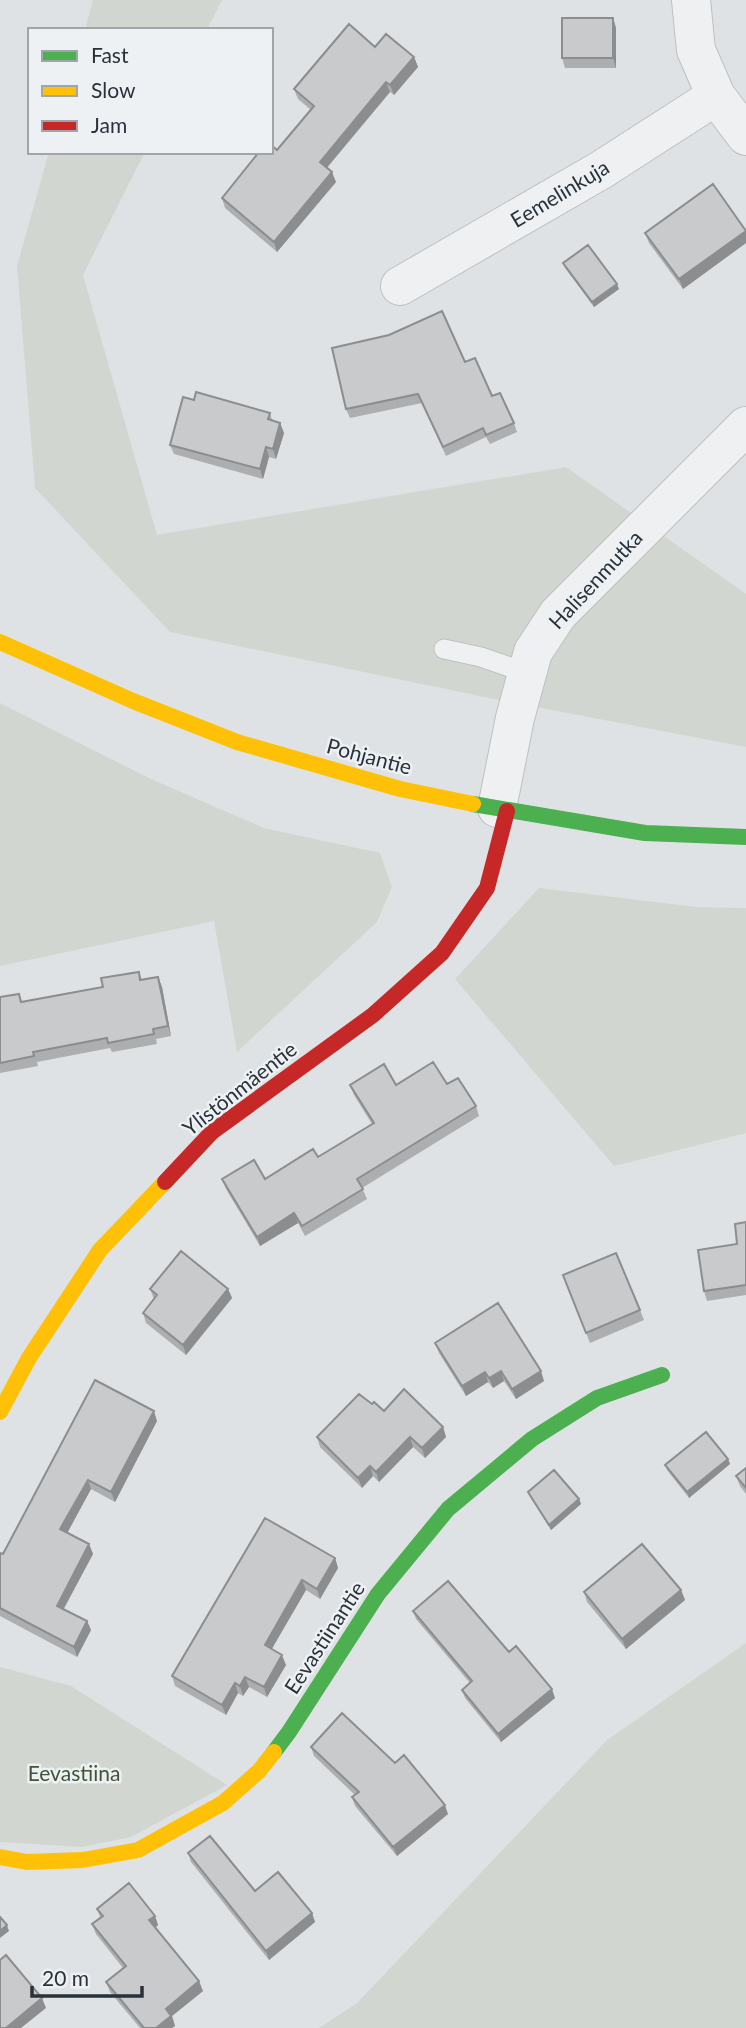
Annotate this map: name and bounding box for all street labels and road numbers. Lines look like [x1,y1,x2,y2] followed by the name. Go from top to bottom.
[505,154,613,232] street label: Eemelinkuja
[543,524,647,633] street label: Halisenmutka
[324,732,415,779] street label: Pohjantie
[177,1036,301,1140] street label: Ylistönmäentie
[278,1577,369,1698] street label: Eevastiinantie

